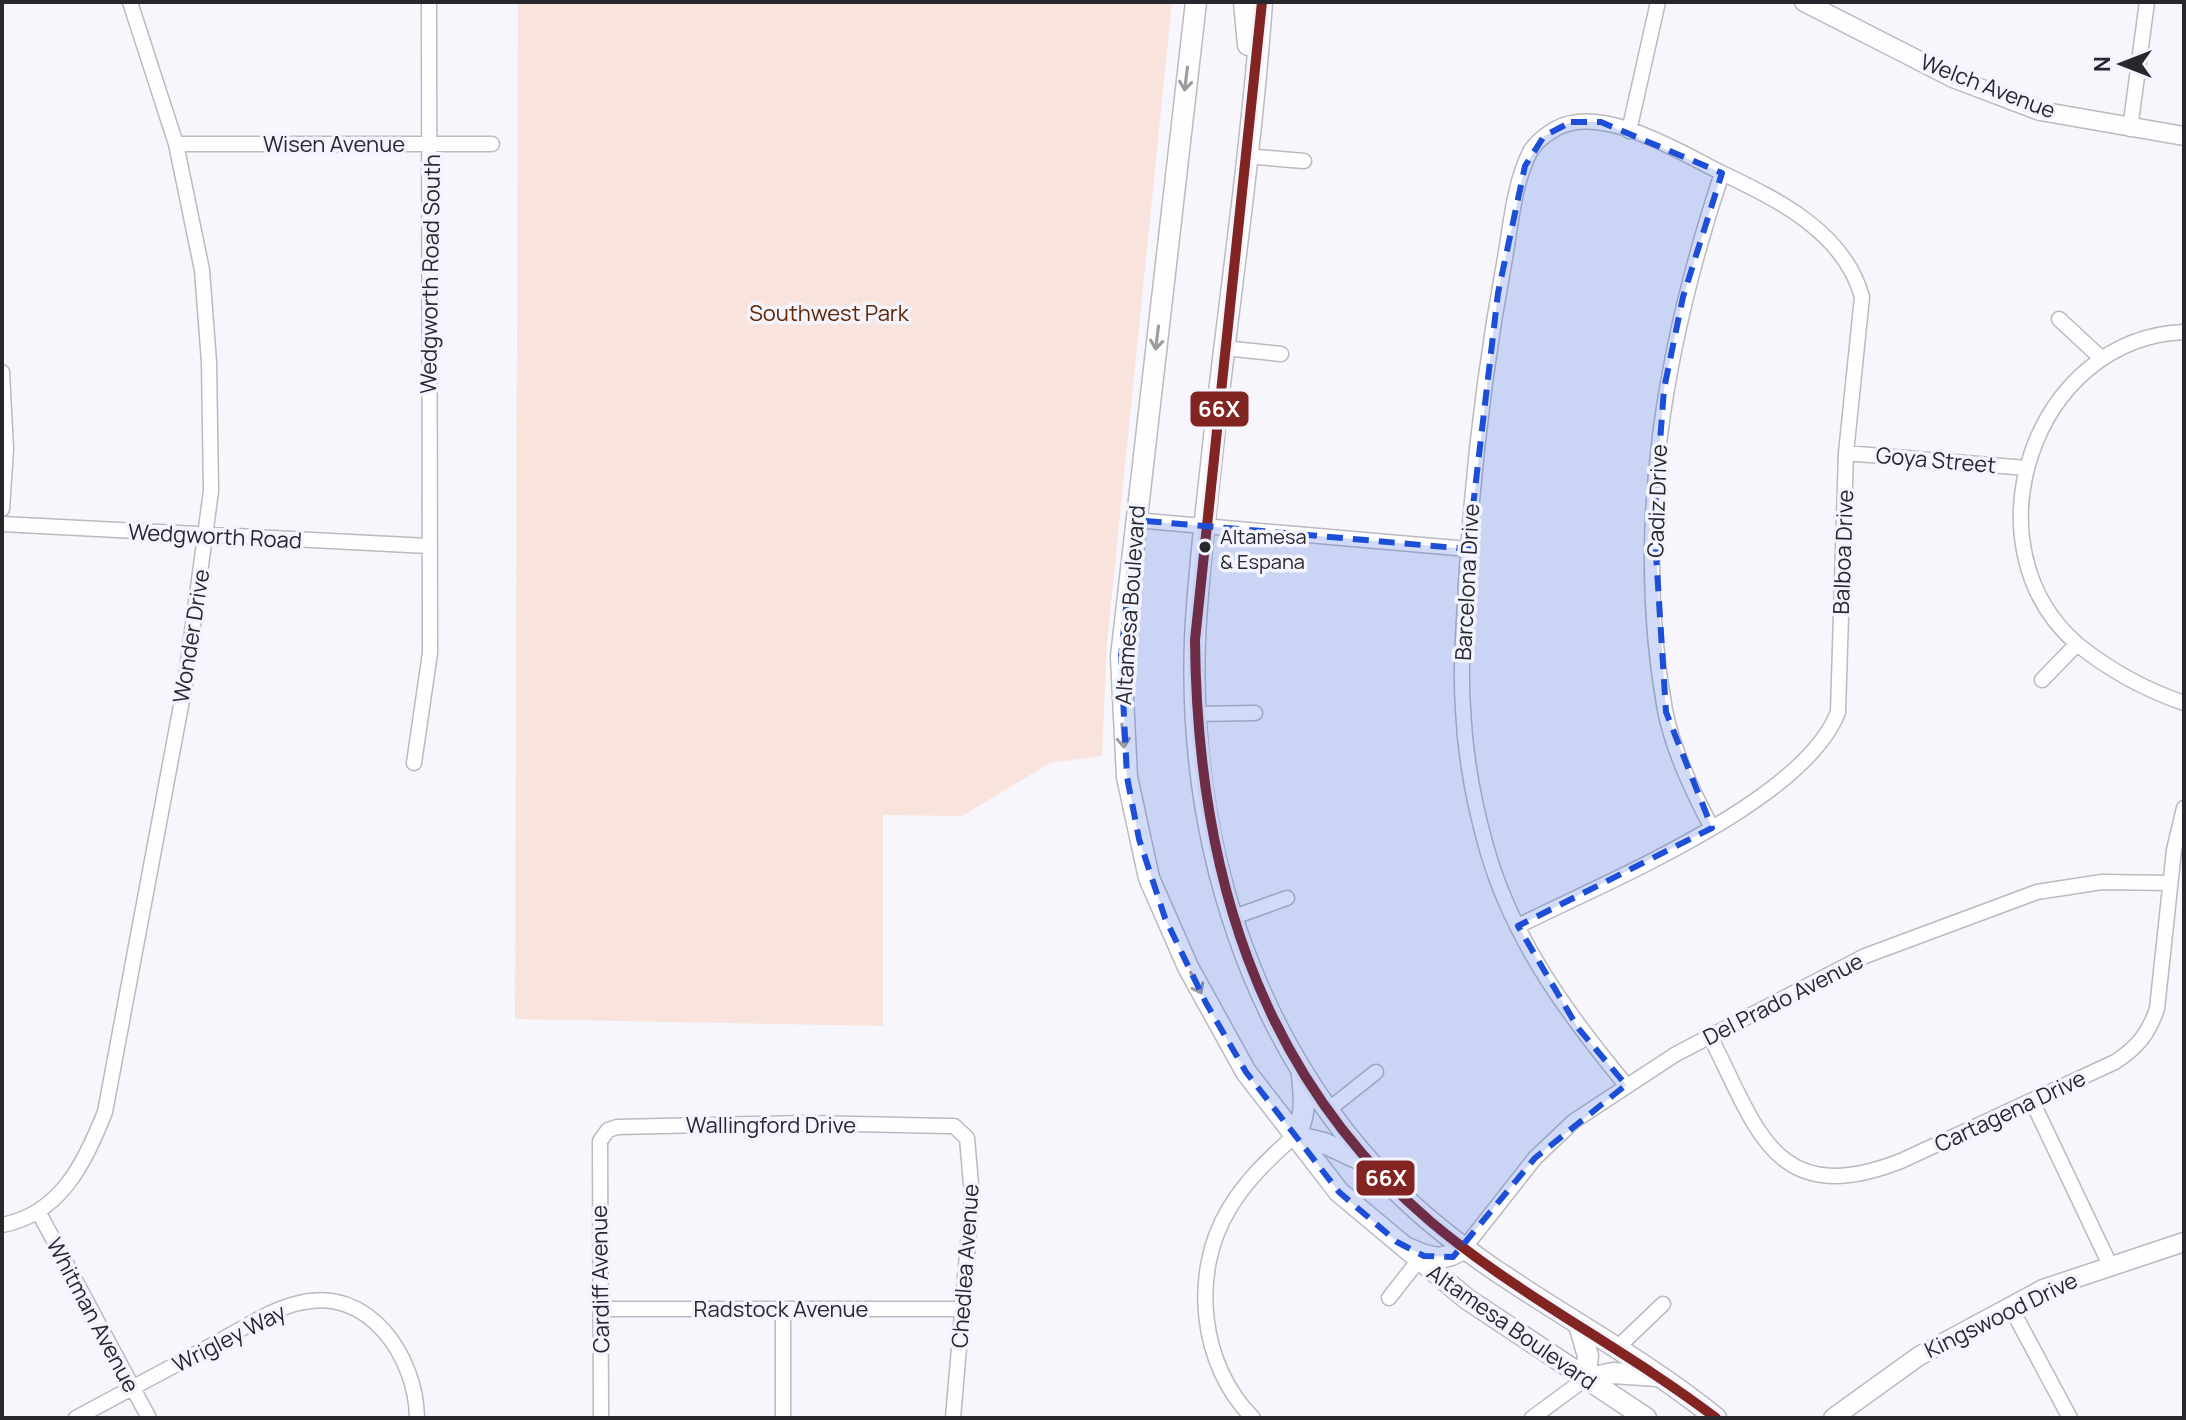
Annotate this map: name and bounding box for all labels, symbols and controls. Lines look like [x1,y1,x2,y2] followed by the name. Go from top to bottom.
[2082,24,2162,104] north arrow
[1916,47,2060,126] street label: Welch Avenue
[2087,56,2117,72] text: N
[1178,65,1193,92] one-way arrow
[263,129,405,159] street label: Wisen Avenue
[413,154,447,394] street label: Wedgworth Road South
[749,298,910,328] park label: Southwest Park
[1150,324,1165,351] one-way arrow
[1189,390,1250,428] line badge: 66X
[1198,394,1240,424] text: 66X
[1875,440,1998,480] street label: Goya Street
[1640,444,1674,558] street label: Cadiz Drive
[1826,489,1860,615] street label: Balboa Drive
[1448,502,1486,661] street label: Barcelona Drive
[1108,504,1152,706] street label: Altamesa Boulevard
[127,516,303,556] street label: Wedgworth Road
[1220,523,1307,575] place label: Altamesa & Espana
[1197,539,1213,555] marker: Altamesa & Espana
[166,567,216,705] street label: Wonder Drive
[1116,722,1131,749] one-way arrow
[1698,946,1868,1052] street label: Del Prado Avenue
[1188,971,1204,995] one-way arrow
[1930,1063,2091,1159] street label: Cartagena Drive
[686,1110,856,1140] street label: Wallingford Drive
[1355,1159,1416,1197] line badge: 66X
[1365,1163,1407,1193] text: 66X
[944,1183,986,1349] street label: Chedlea Avenue
[584,1205,616,1353] street label: Cardiff Avenue
[40,1232,147,1398] street label: Whitman Avenue
[1421,1257,1603,1397] street label: Altamesa Boulevard
[1919,1265,2083,1365] street label: Kingswood Drive
[694,1294,869,1324] street label: Radstock Avenue
[167,1296,291,1379] street label: Wrigley Way

